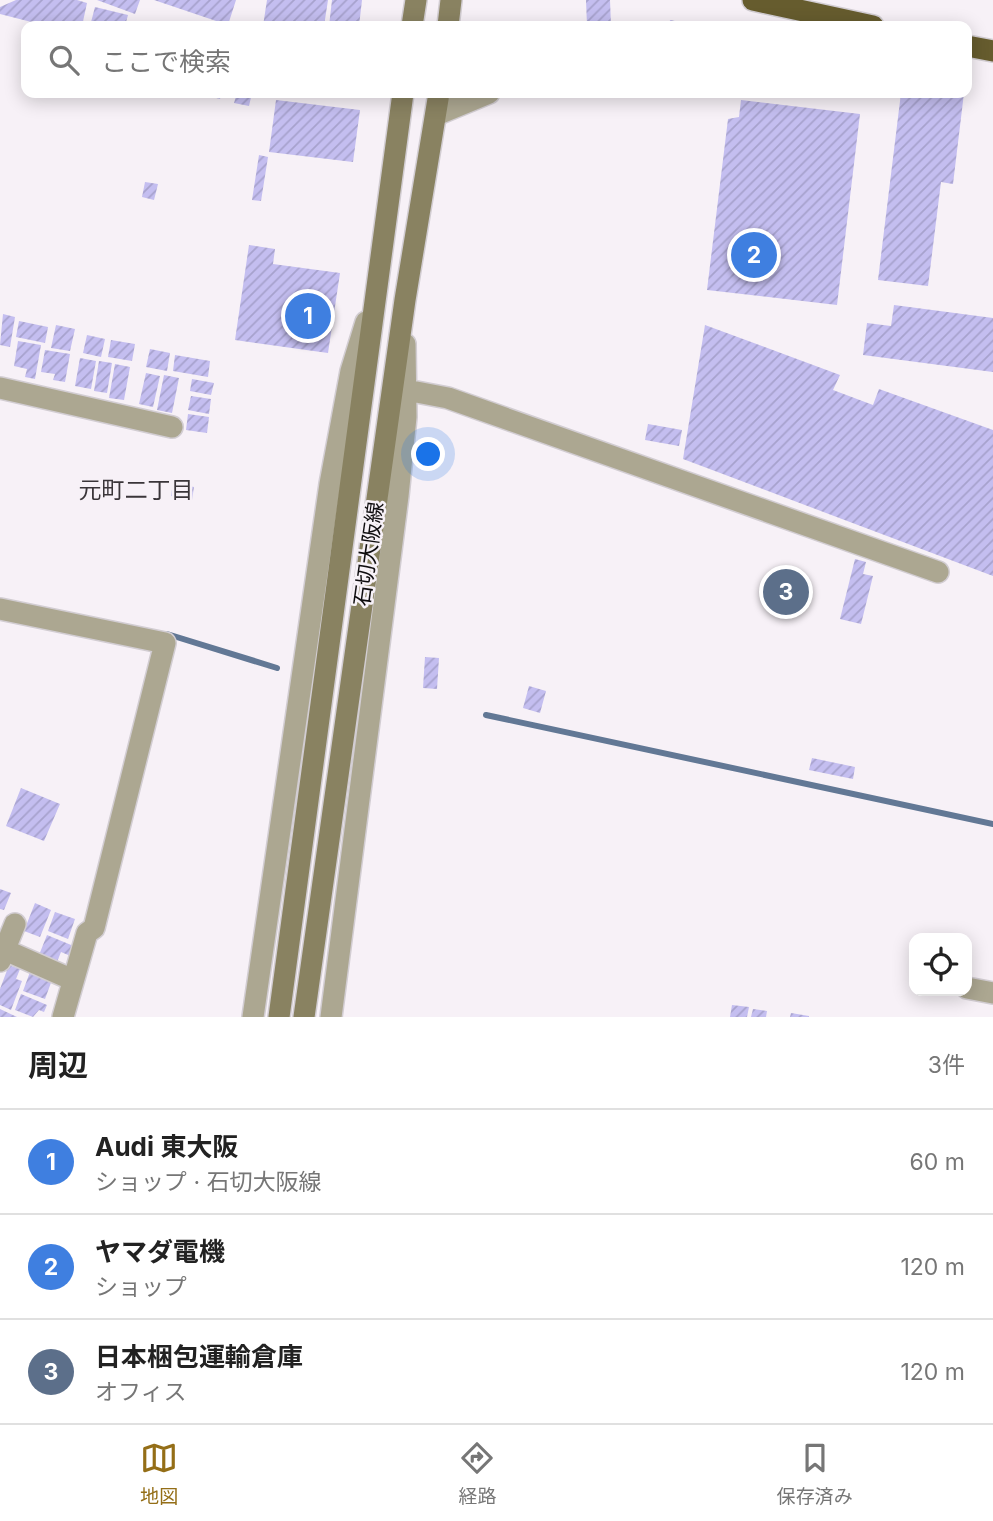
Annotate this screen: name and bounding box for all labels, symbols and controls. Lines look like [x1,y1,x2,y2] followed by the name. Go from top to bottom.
[21,21,972,98] search box
[45,41,83,79] icon: search
[101,46,231,77] text: ここで検索
[731,229,777,281] pin: 2
[285,290,331,342] pin: 1
[411,437,445,471] your location
[79,476,194,504] district label: 元町二丁目
[349,500,388,608] street label: 石切大阪線
[763,566,809,618] pin: 3
[909,933,972,996] map controls
[909,933,972,996] button: locate
[28,1047,88,1083] text: 周辺
[928,1051,965,1079] text: 3件
[95,1131,238,1162] text: Audi 東大阪
[46,1148,56,1176] text: 1
[910,1148,965,1176] text: 60 m
[95,1168,322,1196] text: ショップ · 石切大阪線
[95,1236,225,1267] text: ヤマダ電機
[44,1253,58,1281] text: 2
[900,1253,965,1281] text: 120 m
[95,1273,187,1301] text: ショップ
[95,1341,303,1372] text: 日本梱包運輸倉庫
[44,1358,58,1386] text: 3
[900,1358,965,1386] text: 120 m
[95,1378,187,1406] text: オフィス
[140,1439,178,1508] tab: 地図
[458,1439,497,1508] tab: 経路
[777,1439,853,1508] tab: 保存済み

